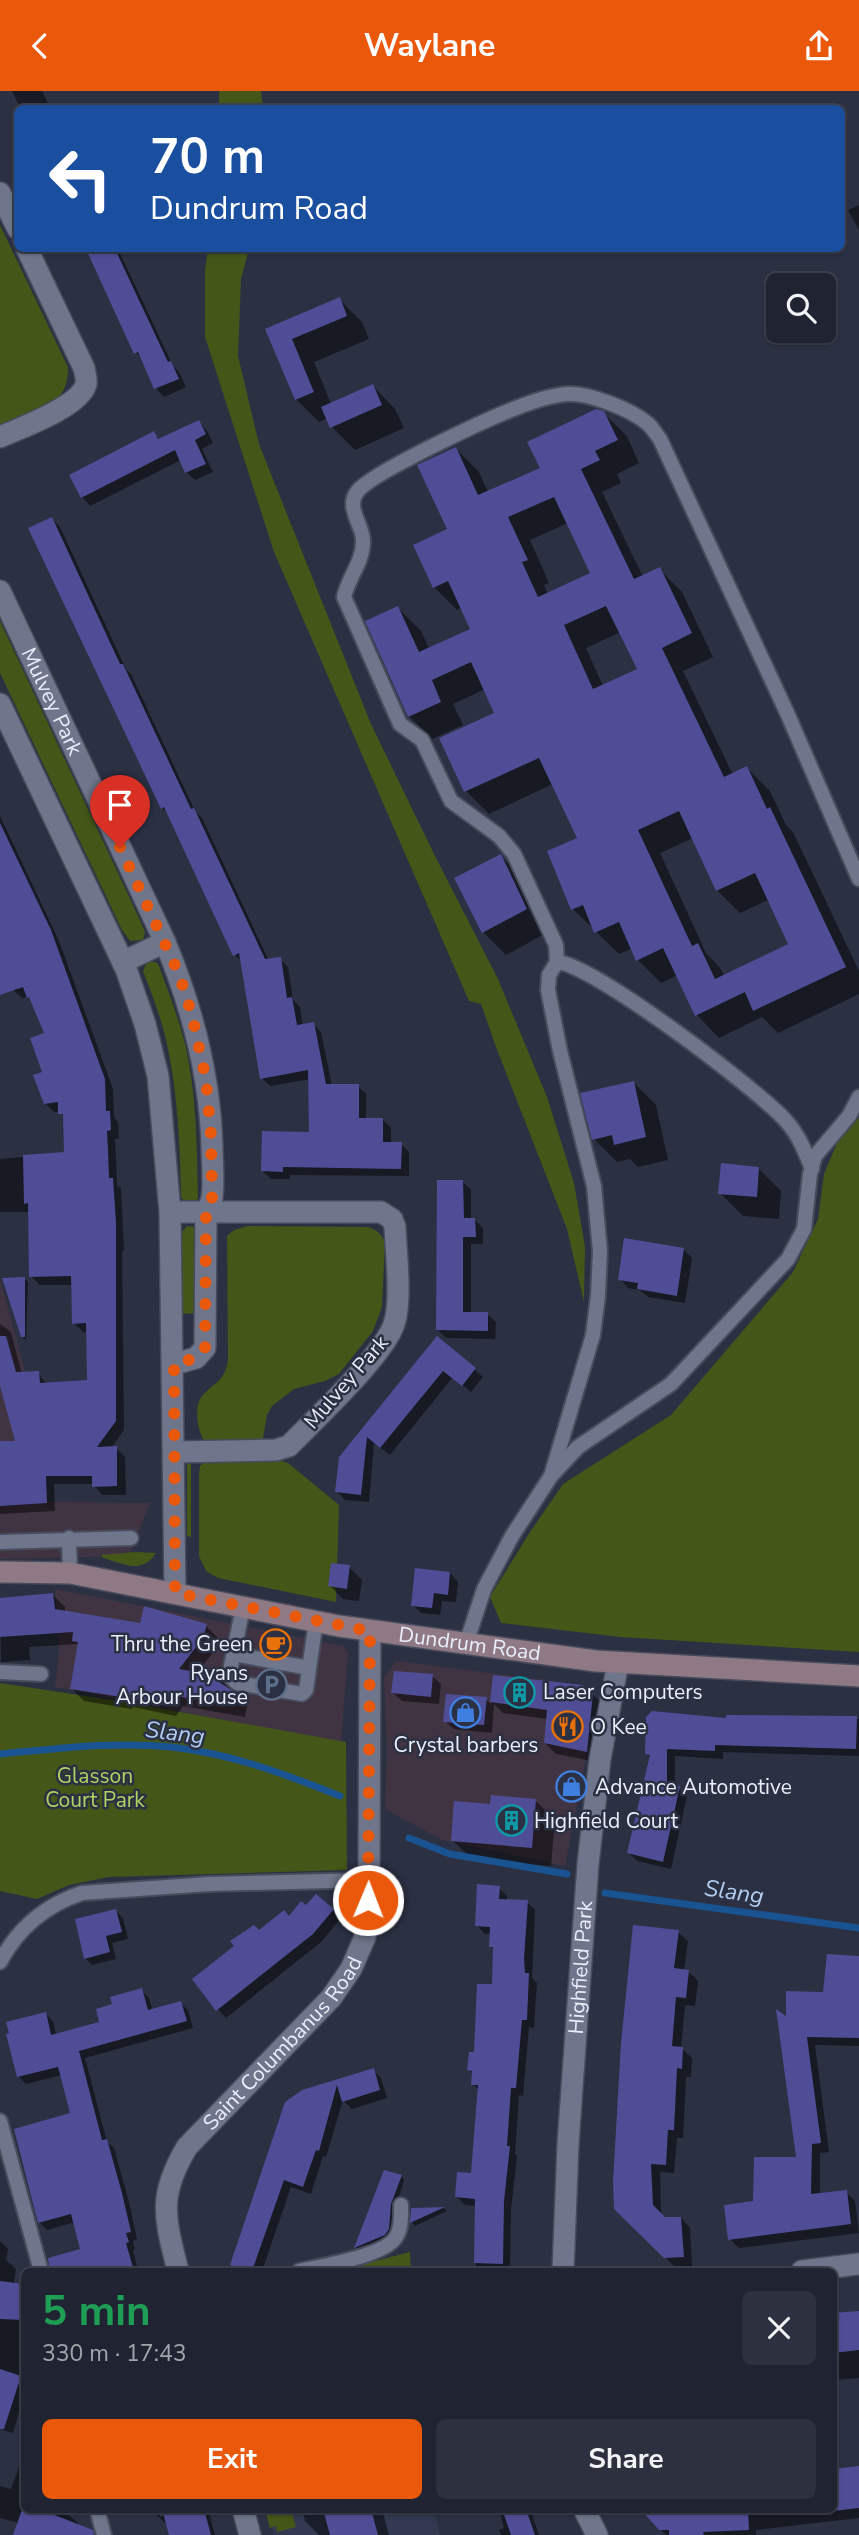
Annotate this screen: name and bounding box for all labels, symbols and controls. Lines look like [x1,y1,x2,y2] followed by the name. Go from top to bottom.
[364,24,495,67] text: Waylane
[21,27,59,65] icon: back
[800,27,838,65] icon: share
[150,123,265,190] text: 70 m
[35,133,126,224] icon: left
[150,187,368,230] text: Dundrum Road
[766,273,836,343] map controls
[766,273,836,343] button: search
[15,643,89,760] street label: Mulvey Park
[90,775,150,847] pin
[101,786,139,824] icon: arrive
[298,1329,395,1435] street label: Mulvey Park
[397,1620,542,1667] street label: Dundrum Road
[259,1627,293,1661] cafe icon: Thru the Green
[111,1630,253,1658] place label: Thru the Green
[116,1659,248,1711] place label: Ryans Arbour House
[254,1668,288,1702] parking icon: Ryans Arbour House
[503,1675,537,1709] building icon: Laser Computers
[543,1678,703,1706] place label: Laser Computers
[449,1696,483,1730] shop icon: Crystal barbers
[550,1710,584,1744] restaurant icon: O Kee
[590,1713,647,1741] place label: O Kee
[143,1714,207,1752] water label: Slang
[394,1731,538,1759] place label: Crystal barbers
[45,1762,145,1814] park label: Glasson Court Park
[555,1770,589,1804] shop icon: Advance Automotive
[595,1773,792,1801] place label: Advance Automotive
[494,1804,528,1838] building icon: Highfield Court
[534,1807,679,1835] place label: Highfield Court
[331,1863,405,1937] position arrow
[702,1872,766,1912] water label: Slang
[562,1899,599,2035] street label: Highfield Park
[197,1952,369,2136] street label: Saint Columbanus Road
[42,2283,151,2340] text: 5 min
[742,2291,816,2365] button: close
[42,2338,187,2369] text: 330 m · 17:43
[42,2419,422,2499] button: Exit
[436,2419,816,2499] button: Share

